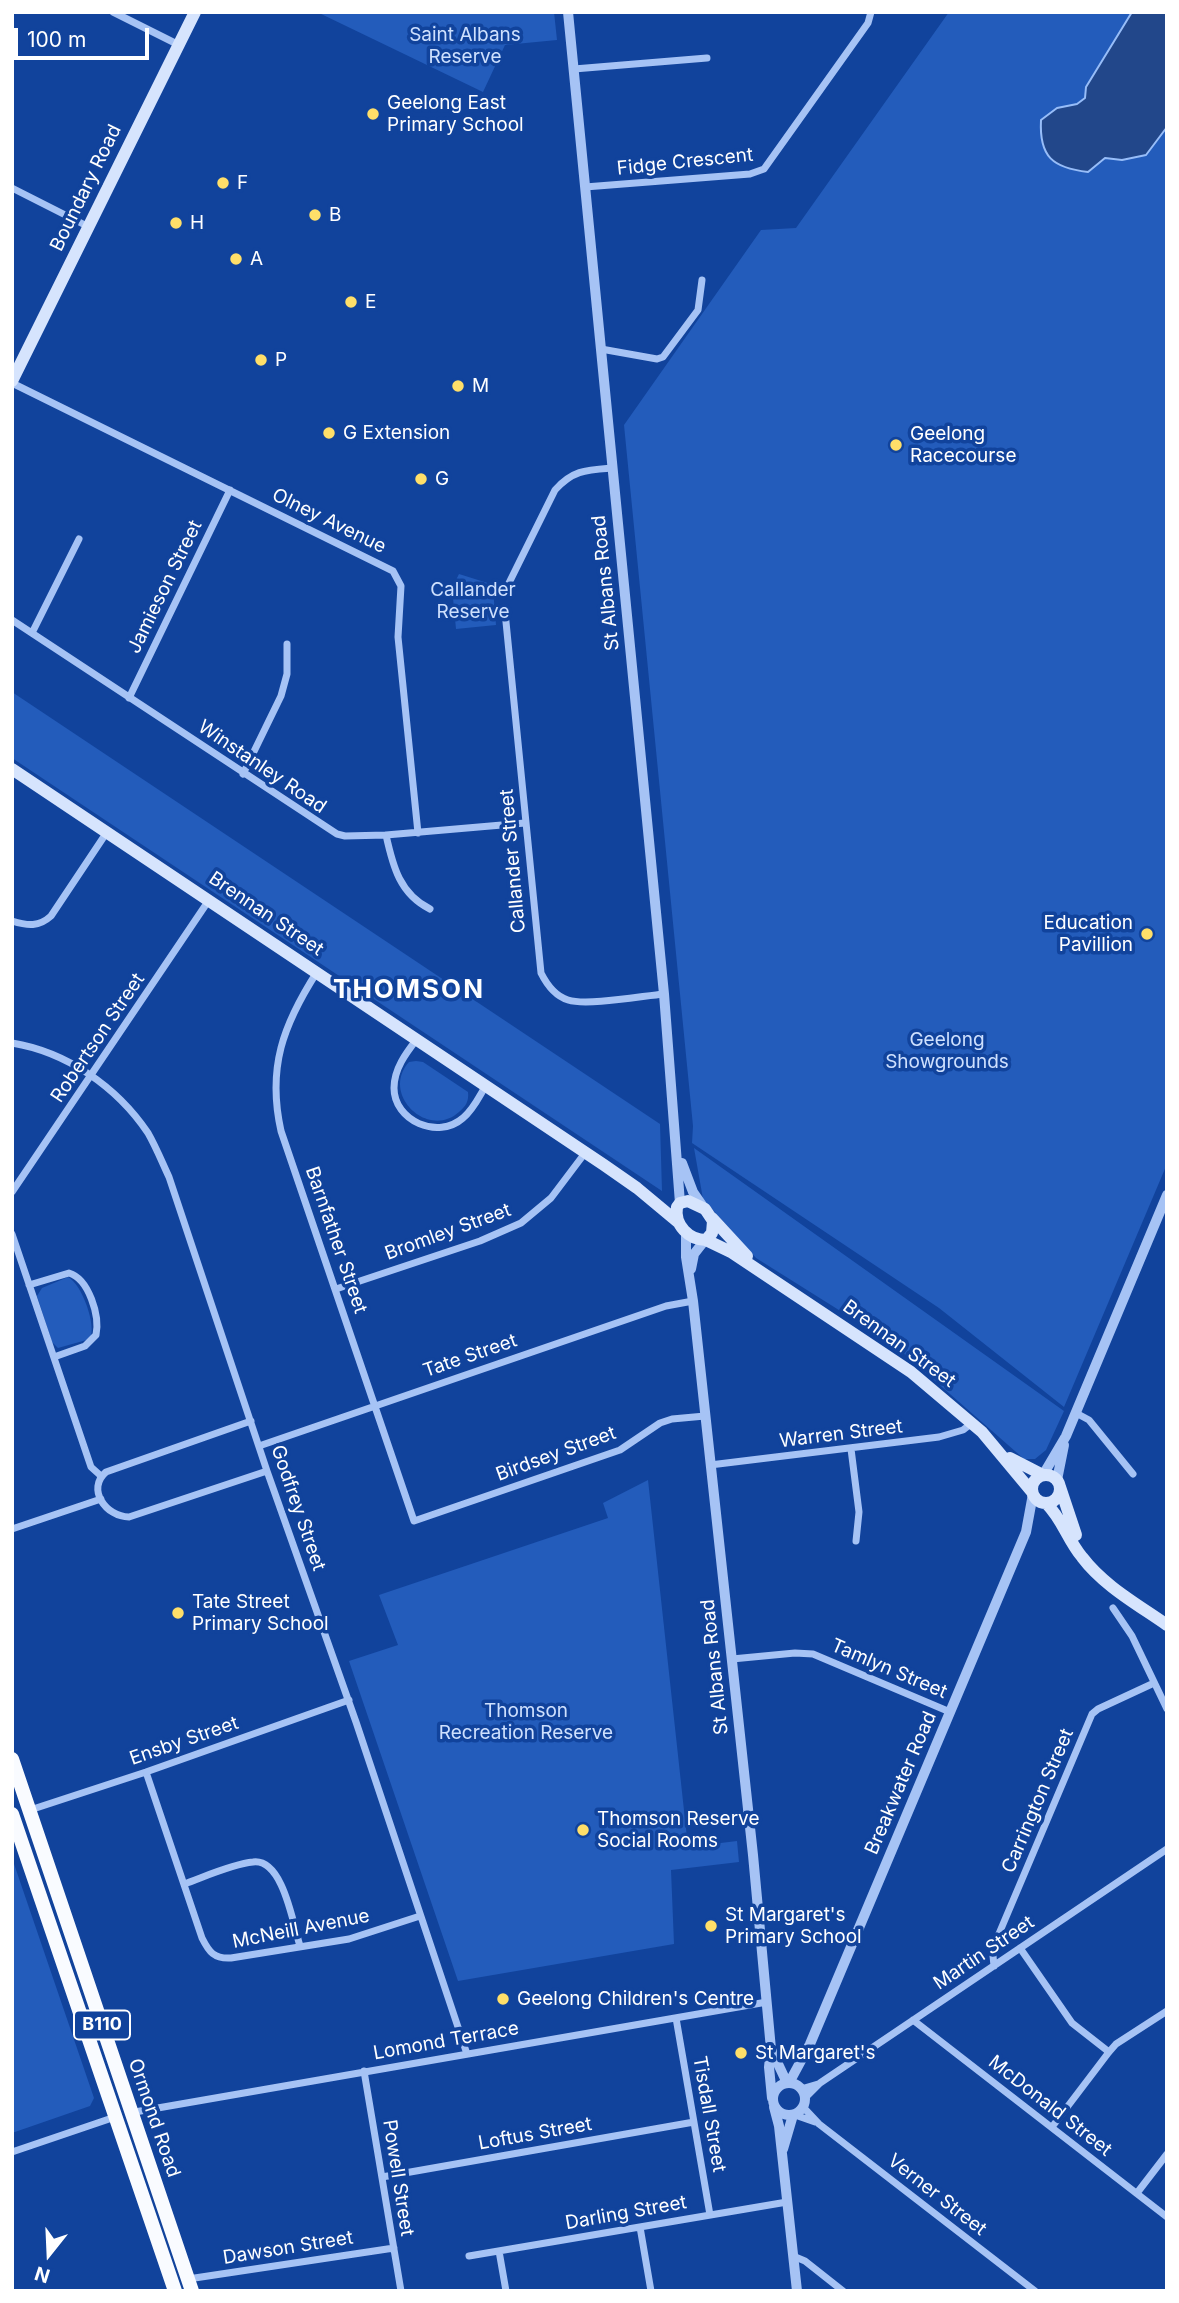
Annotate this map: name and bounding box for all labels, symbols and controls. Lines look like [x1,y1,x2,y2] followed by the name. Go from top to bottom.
[18,14,152,58] scale bar
[409,24,521,68] park label: Saint Albans Reserve
[27,27,86,52] text: 100 m
[387,92,524,136] place label: Geelong East Primary School
[365,106,381,122] marker: Geelong East Primary School
[46,121,126,255] street label: Boundary Road
[616,144,754,180] street label: Fidge Crescent
[237,172,248,194] place label: F
[215,175,231,191] marker: F
[329,204,341,226] place label: B
[307,207,323,223] marker: B
[190,212,204,234] place label: H
[168,215,184,231] marker: H
[250,248,263,270] place label: A
[228,251,244,267] marker: A
[365,291,376,313] place label: E
[343,294,359,310] marker: E
[275,349,287,371] place label: P
[253,352,269,368] marker: P
[472,375,489,397] place label: M
[450,378,466,394] marker: M
[343,422,450,444] place label: G Extension
[910,423,1016,467] place label: Geelong Racecourse
[321,425,337,441] marker: G Extension
[888,437,904,453] marker: Geelong Racecourse
[435,468,449,490] place label: G
[413,471,429,487] marker: G
[268,484,390,558] street label: Olney Avenue
[588,514,624,652] street label: St Albans Road
[123,517,207,657] street label: Jamieson Street
[430,579,516,623] park label: Callander Reserve
[193,716,331,818] street label: Winstanley Road
[495,788,531,934] street label: Callander Street
[204,867,328,961] street label: Brennan Street
[1044,912,1133,956] place label: Education Pavillion
[1139,926,1155,942] marker: Education Pavillion
[46,969,150,1107] street label: Robertson Street
[334,974,484,1006] district label: THOMSON
[885,1029,1009,1073] park label: Geelong Showgrounds
[300,1164,372,1316] street label: Barnfather Street
[382,1199,514,1265] street label: Bromley Street
[838,1295,960,1393] street label: Brennan Street
[420,1329,520,1383] street label: Tate Street
[778,1415,904,1453] street label: Warren Street
[493,1422,619,1486] street label: Birdsey Street
[266,1442,330,1574] street label: Godfrey Street
[192,1591,329,1635] place label: Tate Street Primary School
[697,1598,733,1736] street label: St Albans Road
[170,1605,186,1621] marker: Tate Street Primary School
[828,1634,950,1704] street label: Tamlyn Street
[439,1700,613,1744] park label: Thomson Recreation Reserve
[861,1708,941,1858] street label: Breakwater Road
[127,1712,241,1770] street label: Ensby Street
[997,1725,1079,1877] street label: Carrington Street
[597,1808,759,1852] place label: Thomson Reserve Social Rooms
[575,1822,591,1838] marker: Thomson Reserve Social Rooms
[725,1904,862,1948] place label: St Margaret's Primary School
[230,1905,372,1953] street label: McNeill Avenue
[929,1911,1039,1995] street label: Martin Street
[703,1918,719,1934] marker: St Margaret's Primary School
[517,1988,754,2010] place label: Geelong Children's Centre
[495,1991,511,2007] marker: Geelong Children's Centre
[74,2010,130,2039] road number: B110
[371,2017,521,2065] street label: Lomond Terrace
[755,2042,876,2064] place label: St Margaret's
[733,2045,749,2061] marker: St Margaret's
[984,2051,1116,2161] street label: McDonald Street
[688,2054,730,2174] street label: Tisdall Street
[123,2056,185,2180] street label: Ormond Road
[476,2113,594,2155] street label: Loftus Street
[378,2118,418,2238] street label: Powell Street
[883,2149,991,2241] street label: Verner Street
[564,2191,688,2235] street label: Darling Street
[14,2219,84,2289] north arrow
[221,2226,355,2270] street label: Dawson Street
[32,2261,53,2288] text: N

